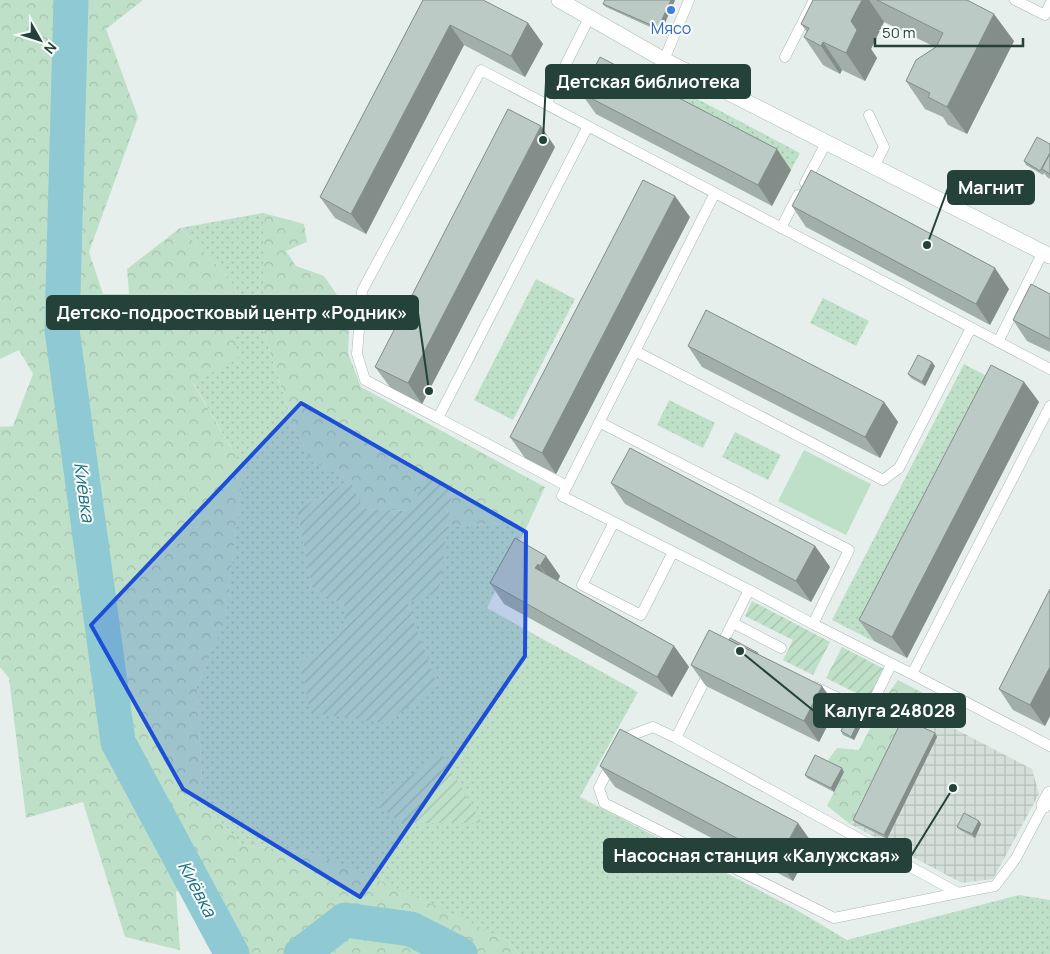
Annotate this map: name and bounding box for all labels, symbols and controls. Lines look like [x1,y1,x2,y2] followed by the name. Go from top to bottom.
[665,4,677,16] marker: Мясо
[15,15,65,65] north arrow
[875,15,1022,47] scale bar
[651,17,691,39] place label: Мясо
[882,22,916,43] text: 50 m
[40,39,61,58] text: N
[546,65,750,98] callout: Детская библиотека
[556,69,740,93] text: Детская библиотека
[948,171,1034,204] callout: Магнит
[958,175,1024,199] text: Магнит
[47,296,418,329] callout: Детско-подростковый центр «Родник»
[56,300,408,324] text: Детско-подростковый центр «Родник»
[69,460,101,524] water label: Киёвка
[814,694,965,727] callout: Калуга 248028
[824,698,956,722] text: Калуга 248028
[604,839,911,872] callout: Насосная станция «Калужская»
[613,843,901,867] text: Насосная станция «Калужская»
[173,856,223,922] water label: Киёвка

